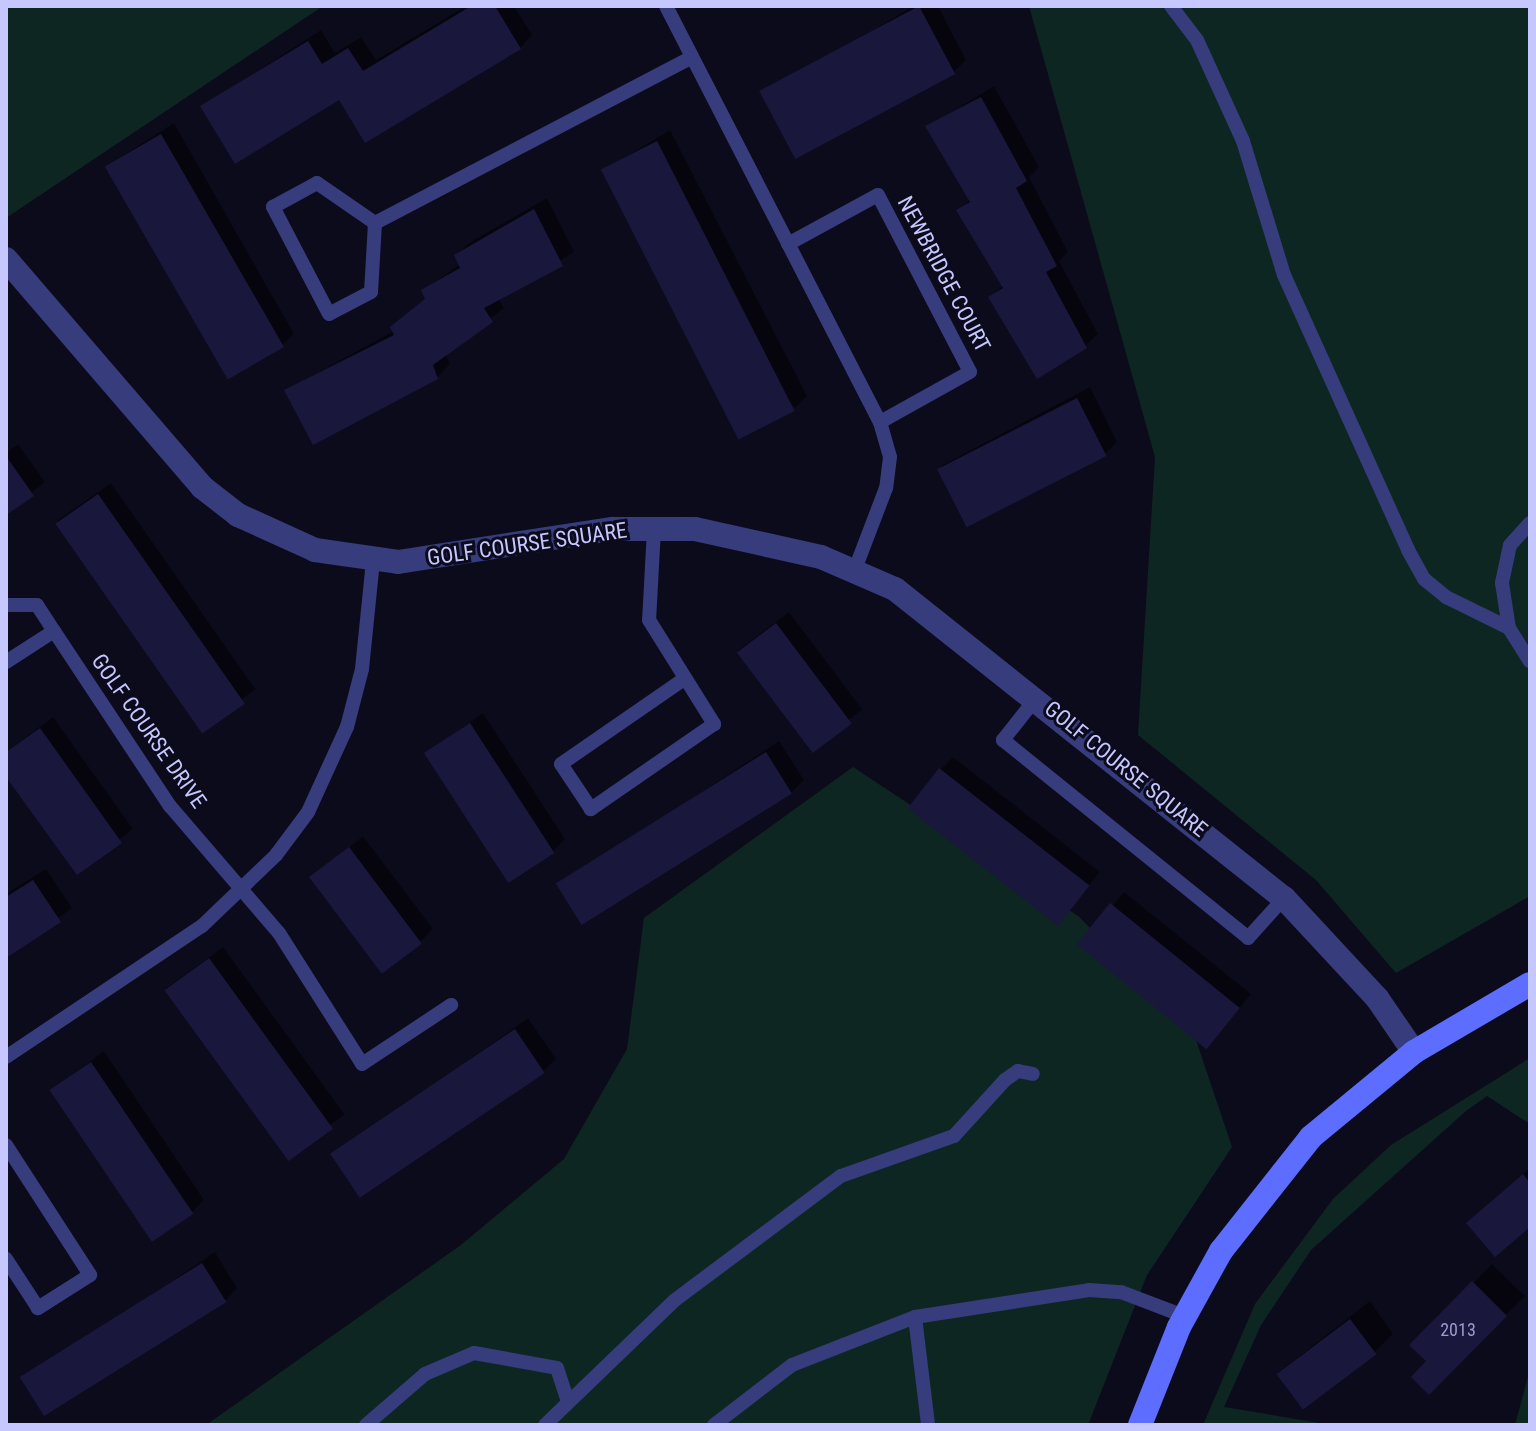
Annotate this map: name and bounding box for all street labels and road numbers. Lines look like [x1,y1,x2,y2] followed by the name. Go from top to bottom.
[892,192,996,356] street label: NEWBRIDGE COURT
[425,517,629,571] street label: GOLF COURSE SQUARE
[86,649,212,813] street label: GOLF COURSE DRIVE
[1039,695,1213,843] street label: GOLF COURSE SQUARE

